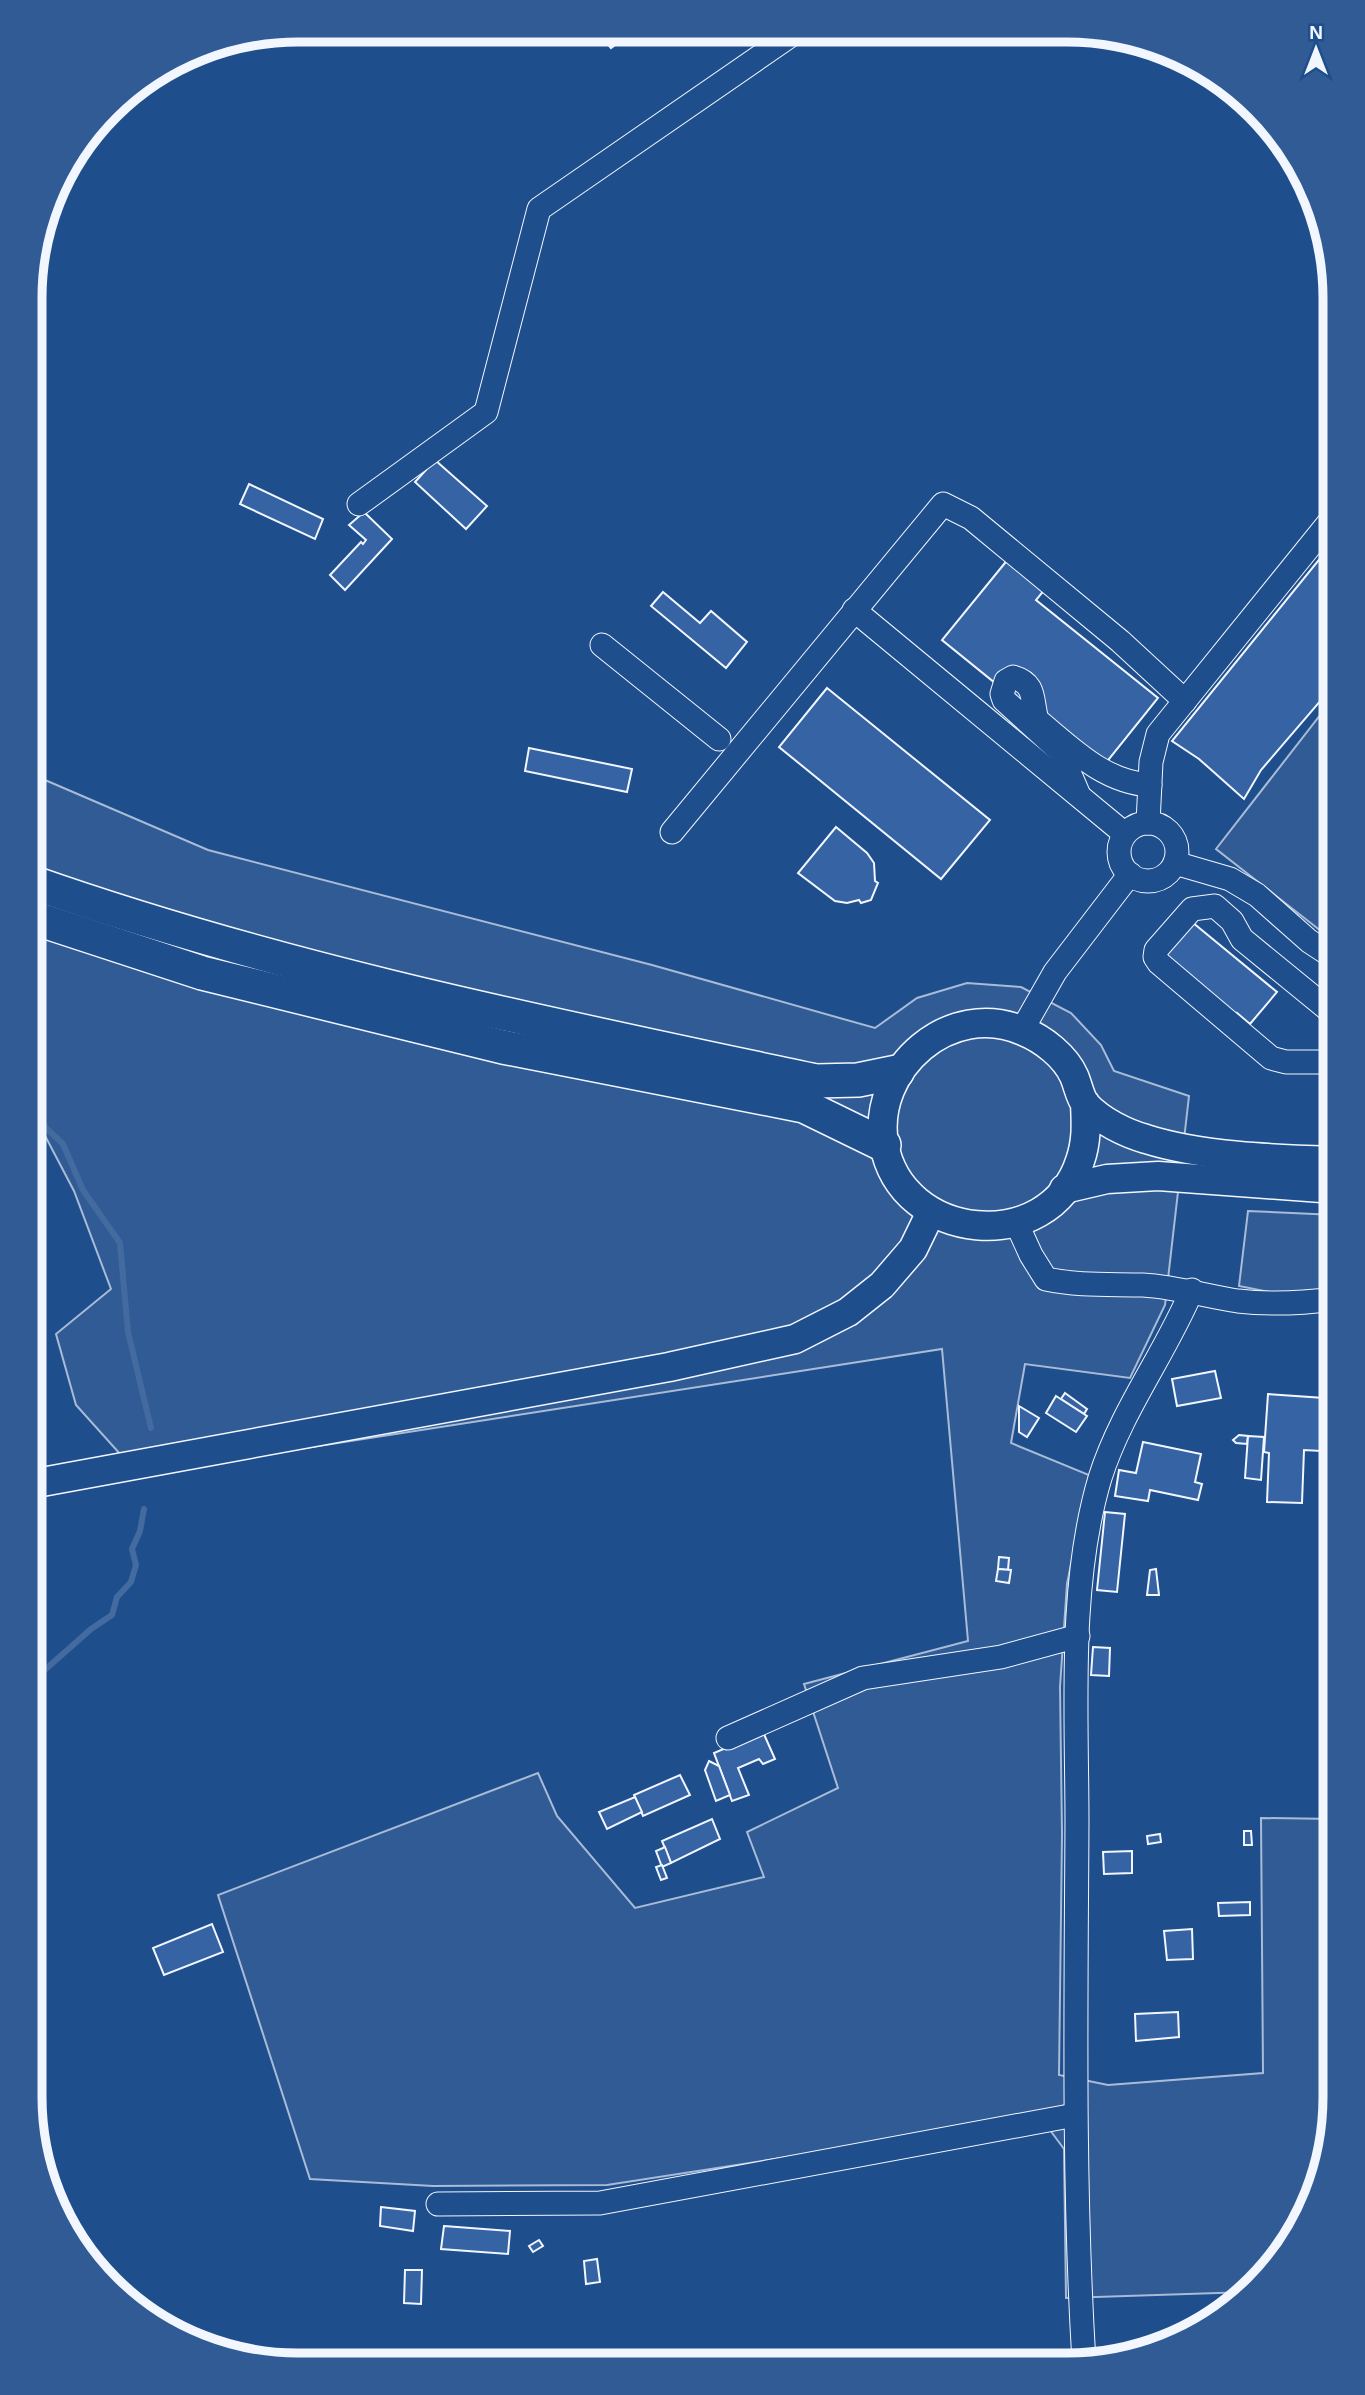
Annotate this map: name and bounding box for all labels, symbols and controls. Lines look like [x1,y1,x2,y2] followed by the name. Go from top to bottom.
[1281,14,1351,84] north arrow
[1309,22,1323,43] text: N

